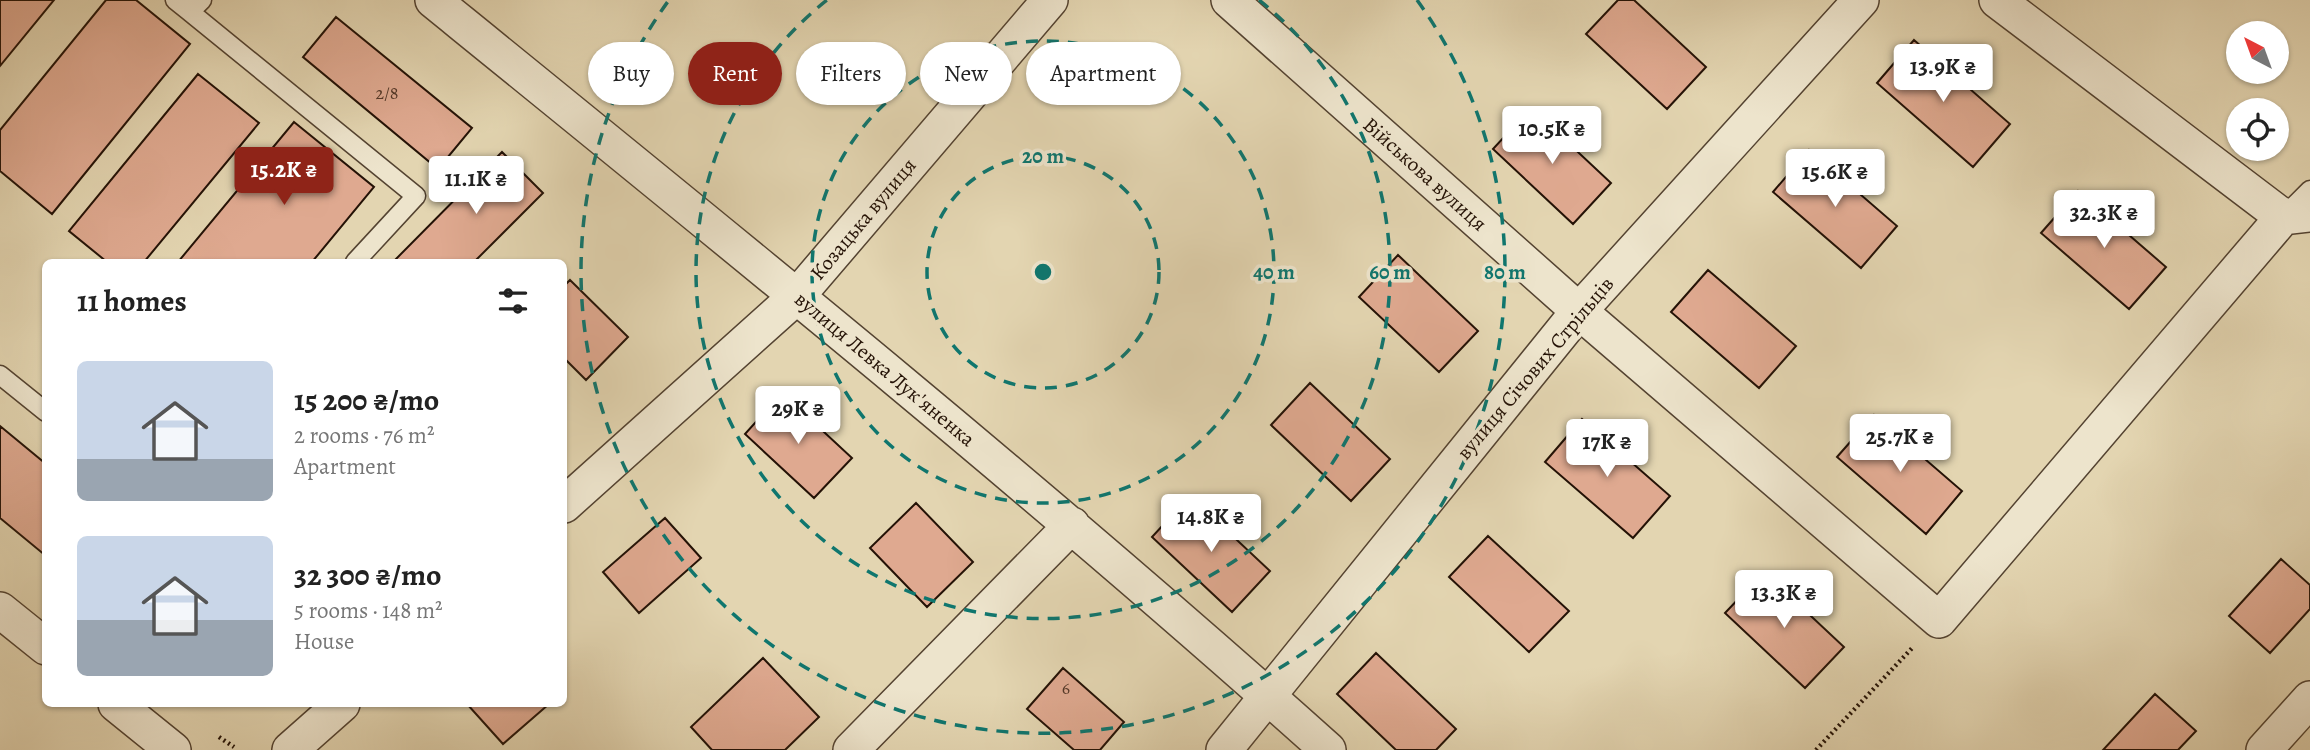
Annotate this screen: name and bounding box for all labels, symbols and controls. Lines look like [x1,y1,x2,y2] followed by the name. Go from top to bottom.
[2226,21,2289,84] north arrow
[2226,21,2289,161] map controls
[588,42,674,105] chip: Buy
[688,42,782,105] chip: Rent
[796,42,906,105] chip: Filters
[920,42,1012,105] chip: New
[1026,42,1181,105] chip: Apartment
[1878,44,2008,104] pin: 13.9K ₴
[1910,51,1976,82] text: 13.9K ₴
[375,81,399,105] house number: 2/8
[2226,98,2289,161] button: locate
[1487,106,1617,166] pin: 10.5K ₴
[1357,111,1493,237] street label: Військова вулиця
[1518,113,1586,144] text: 10.5K ₴
[1022,142,1064,170] text: 20 m
[219,148,349,207] pin: 15.2K ₴
[1770,150,1900,209] pin: 15.6K ₴
[804,152,922,286] street label: Козацька вулиця
[251,154,317,185] text: 15.2K ₴
[411,156,541,216] pin: 11.1K ₴
[1802,156,1868,187] text: 15.6K ₴
[445,163,507,194] text: 11.1K ₴
[2039,190,2169,250] pin: 32.3K ₴
[2070,197,2138,228] text: 32.3K ₴
[1253,258,1295,286] text: 40 m
[1369,258,1411,286] text: 60 m
[1484,258,1526,286] text: 80 m
[1031,260,1055,284] centre of rings
[1450,271,1620,465] street label: вулиця Січових Стрільців
[77,281,187,321] text: 11 homes
[494,282,532,320] icon: filters
[789,285,981,453] street label: вулиця Левка Лук'яненка
[294,380,439,420] text: 15 200 ₴/mo
[749,386,847,446] pin: 29K ₴
[133,389,217,473] icon: home
[771,393,825,424] text: 29K ₴
[1835,414,1965,474] pin: 25.7K ₴
[294,420,435,451] text: 2 rooms · 76 m²
[1558,420,1656,479] pin: 17K ₴
[1866,421,1934,452] text: 25.7K ₴
[1582,426,1632,457] text: 17K ₴
[294,451,396,482] text: Apartment
[1146,494,1276,554] pin: 14.8K ₴
[1177,501,1245,532] text: 14.8K ₴
[294,555,442,595] text: 32 300 ₴/mo
[133,564,217,648] icon: home
[1719,570,1849,630] pin: 13.3K ₴
[1751,577,1817,608] text: 13.3K ₴
[294,595,443,626] text: 5 rooms · 148 m²
[294,626,354,657] text: House
[1062,676,1070,700] house number: 6

